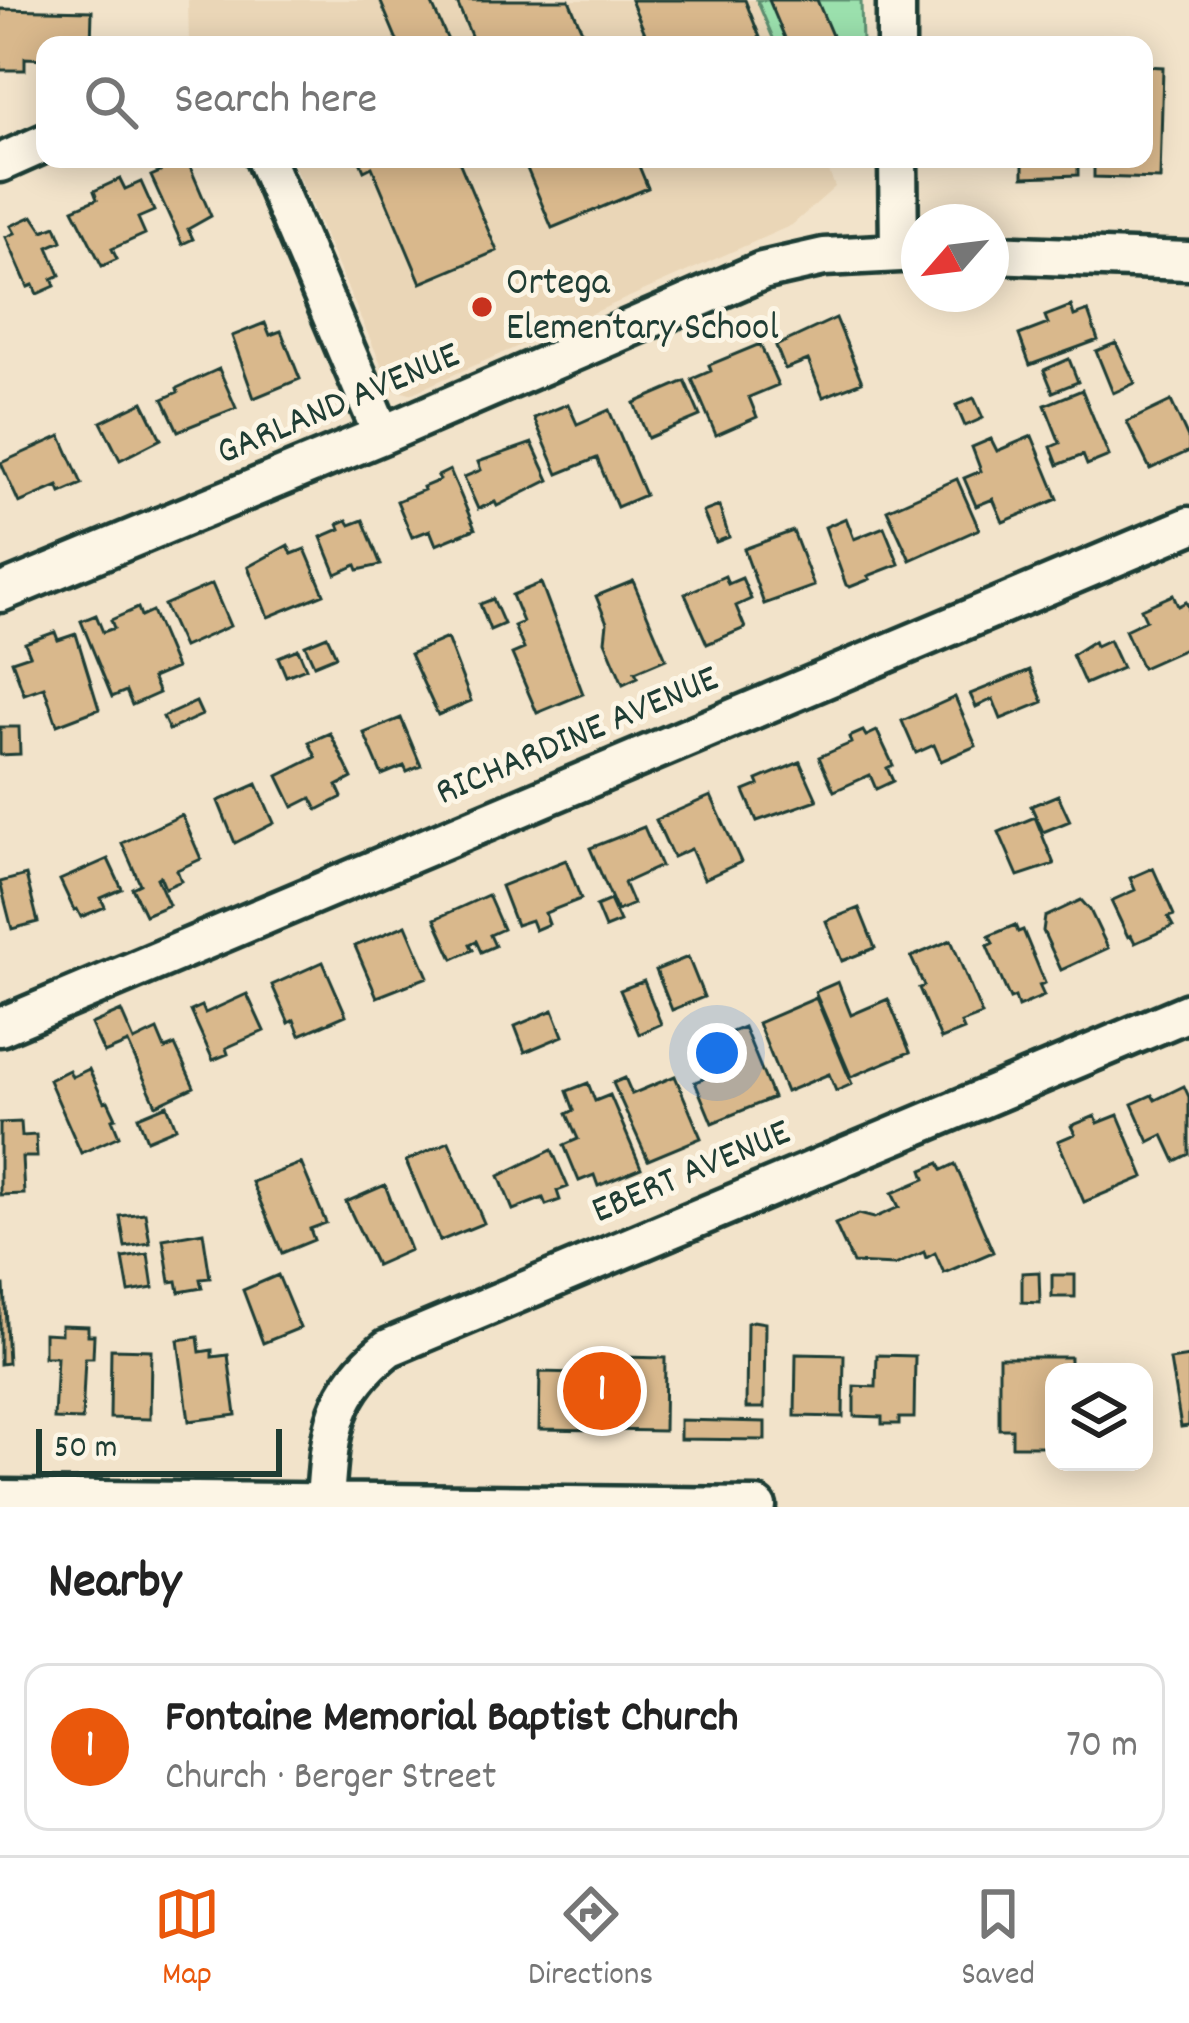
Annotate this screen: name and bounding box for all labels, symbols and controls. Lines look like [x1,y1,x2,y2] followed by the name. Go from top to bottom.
[36,36,1153,168] search box
[78,69,144,135] icon: search
[174,70,377,134] text: Search here
[901,204,1009,312] north arrow
[506,258,779,358] place label: Ortega Elementary School
[469,294,495,320] marker: Ortega Elementary School
[209,330,469,482] street label: GARLAND AVENUE
[428,654,728,822] street label: RICHARDINE AVENUE
[687,1023,747,1083] your location
[584,1107,800,1241] street label: EBERT AVENUE
[563,1346,641,1436] pin: 1
[1045,1363,1153,1471] map controls
[1045,1363,1153,1471] button: layers
[36,1423,282,1476] scale bar
[54,1426,118,1473] text: 50 m
[48,1549,181,1621] text: Nearby
[165,1688,738,1752] text: Fontaine Memorial Baptist Church
[86,1720,94,1775] text: 1
[1066,1720,1138,1775] text: 70 m
[165,1752,496,1807] text: Church · Berger Street
[154,1881,220,2000] tab: Map
[528,1881,653,2000] tab: Directions
[961,1881,1035,2000] tab: Saved

